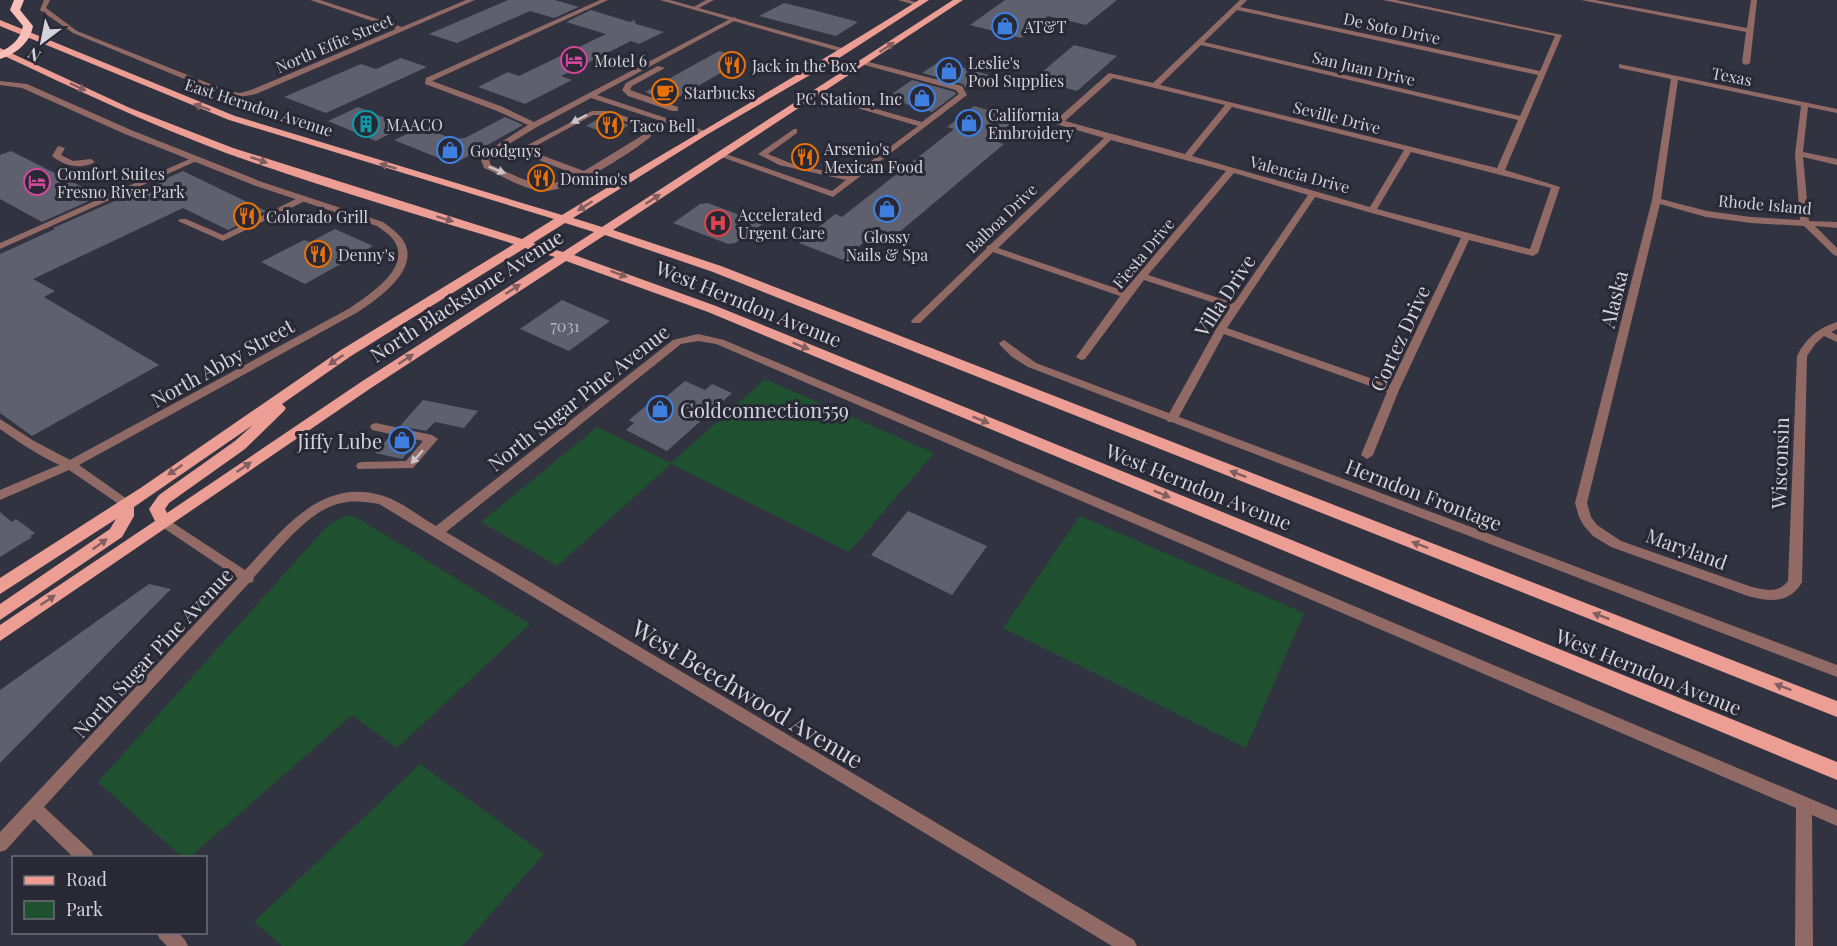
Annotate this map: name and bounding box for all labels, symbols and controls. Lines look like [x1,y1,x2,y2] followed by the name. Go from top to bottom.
[1342,7,1442,49] street label: De Soto Drive
[272,9,396,77] street label: North Effie Street
[990,11,1020,41] shop icon: AT&T
[12,12,72,72] north arrow
[1023,16,1066,37] place label: AT&T
[879,42,895,53] one-way arrow
[23,43,44,67] text: N
[559,45,589,75] hotel icon: Motel 6
[1310,46,1418,90] street label: San Juan Drive
[594,50,647,71] place label: Motel 6
[717,50,747,80] restaurant icon: Jack in the Box
[968,52,1064,91] place label: Leslie's Pool Supplies
[751,55,858,76] place label: Jack in the Box
[934,56,964,86] shop icon: Leslie's Pool Supplies
[1710,62,1754,90] street label: Texas
[182,73,336,141] street label: East Herndon Avenue
[650,77,680,107] cafe icon: Starbucks
[70,82,88,92] one-way arrow
[684,82,755,103] place label: Starbucks
[907,83,937,113] shop icon: PC Station, Inc
[796,88,902,109] place label: PC Station, Inc
[1291,96,1383,138] street label: Seville Drive
[193,102,211,112] one-way arrow
[988,104,1074,143] place label: California Embroidery
[954,108,984,138] shop icon: California Embroidery
[351,109,381,139] building icon: MAACO
[595,110,625,140] restaurant icon: Taco Bell
[386,114,443,135] place label: MAACO
[570,114,587,124] one-way arrow
[630,115,696,136] place label: Taco Bell
[435,135,465,165] shop icon: Goodguys
[823,138,923,177] place label: Arsenio's Mexican Food
[470,140,541,161] place label: Goodguys
[790,142,820,172] restaurant icon: Arsenio's Mexican Food
[1247,150,1352,197] street label: Valencia Drive
[250,156,268,166] one-way arrow
[379,161,397,170] one-way arrow
[57,163,185,202] place label: Comfort Suites Fresno River Park
[526,163,556,193] restaurant icon: Domino's
[488,165,506,175] one-way arrow
[22,167,52,197] hotel icon: Comfort Suites Fresno River Park
[560,168,627,189] place label: Domino's
[961,179,1041,257] street label: Balboa Drive
[1717,189,1813,219] street label: Rhode Island
[644,193,660,205] one-way arrow
[872,194,902,224] shop icon: Glossy Nails & Spa
[232,201,262,231] restaurant icon: Colorado Grill
[577,201,593,212] one-way arrow
[737,204,825,243] place label: Accelerated Urgent Care
[266,206,369,227] place label: Colorado Grill
[703,208,733,238] hospital icon: Accelerated Urgent Care
[1107,213,1179,293] street label: Fiesta Drive
[436,215,454,224] one-way arrow
[364,222,568,368] street label: North Blackstone Avenue
[846,226,928,265] place label: Glossy Nails & Spa
[303,239,333,269] restaurant icon: Denny's
[338,244,395,265] place label: Denny's
[1187,249,1261,342] street label: Villa Drive
[651,253,846,353] street label: West Herndon Avenue
[1593,268,1633,331] street label: Alaska
[611,270,629,280] one-way arrow
[1363,281,1435,395] street label: Cortez Drive
[505,284,521,295] one-way arrow
[146,311,299,413] street label: North Abby Street
[550,315,580,336] house number: 7031
[482,318,674,476] street label: North Sugar Pine Avenue
[792,342,810,351] one-way arrow
[329,354,345,366] one-way arrow
[398,354,414,365] one-way arrow
[645,394,675,424] shop icon: Goldconnection559
[680,396,849,423] place label: Goldconnection559
[973,415,991,425] one-way arrow
[1764,417,1794,510] street label: Wisconsin
[387,425,417,455] shop icon: Jiffy Lube
[296,427,382,454] place label: Jiffy Lube
[1101,436,1296,536] street label: West Herndon Avenue
[410,449,423,464] one-way arrow
[1342,452,1506,536] street label: Herndon Frontage
[235,461,252,472] one-way arrow
[168,464,184,476] one-way arrow
[1229,468,1247,478] one-way arrow
[1153,490,1171,499] one-way arrow
[1642,521,1732,575] street label: Maryland
[93,539,108,551] one-way arrow
[1410,540,1428,550] one-way arrow
[66,561,238,743] street label: North Sugar Pine Avenue
[40,595,57,606] one-way arrow
[625,611,870,775] street label: West Beechwood Avenue
[1592,611,1610,620] one-way arrow
[1551,621,1746,721] street label: West Herndon Avenue
[1773,682,1791,692] one-way arrow
[12,856,207,934] legend
[66,867,107,891] text: Road
[66,897,103,921] text: Park

